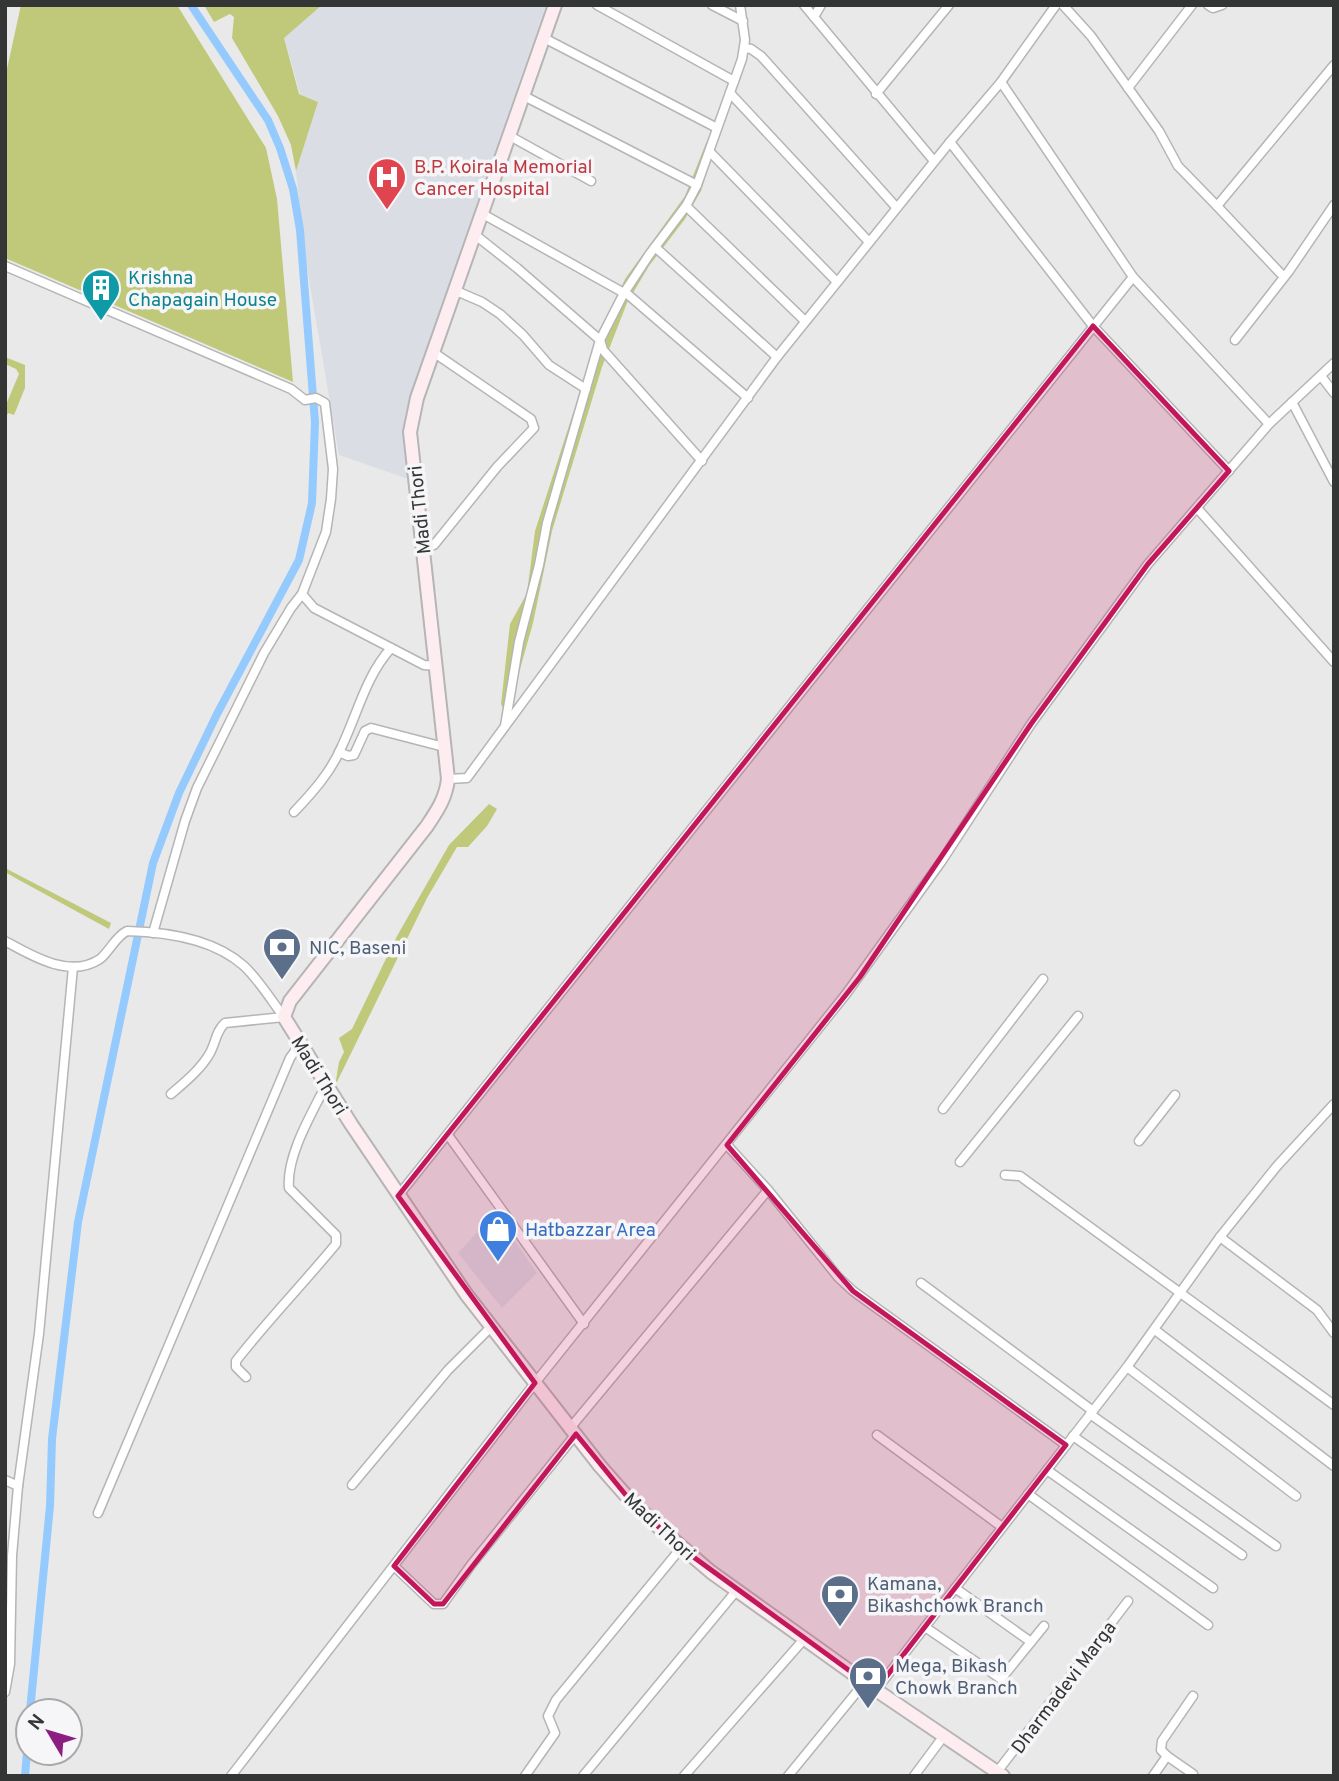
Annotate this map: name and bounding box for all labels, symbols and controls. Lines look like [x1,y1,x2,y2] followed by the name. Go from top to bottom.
[366,156,408,211] hospital icon: B.P. Koirala Memorial Cancer Hospital
[414,156,593,202] place label: B.P. Koirala Memorial Cancer Hospital
[80,267,122,322] building icon: Krishna Chapagain House
[128,267,277,313] place label: Krishna Chapagain House
[404,464,438,555] street label: Madi Thori
[261,926,303,981] bank icon: NIC, Baseni
[309,937,406,961] place label: NIC, Baseni
[285,1032,352,1120] street label: Madi Thori
[477,1208,519,1263] shop icon: Hatbazzar Area
[525,1219,656,1243] place label: Hatbazzar Area
[618,1488,699,1567] street label: Madi Thori
[819,1573,861,1628] bank icon: Kamana, Bikashchowk Branch
[867,1573,1044,1619] place label: Kamana, Bikashchowk Branch
[1007,1617,1122,1759] street label: Dharmadevi Marga
[847,1655,889,1710] bank icon: Mega, Bikash Chowk Branch
[895,1655,1018,1701] place label: Mega, Bikash Chowk Branch
[14,1697,84,1767] north arrow
[24,1710,51,1736] text: N

